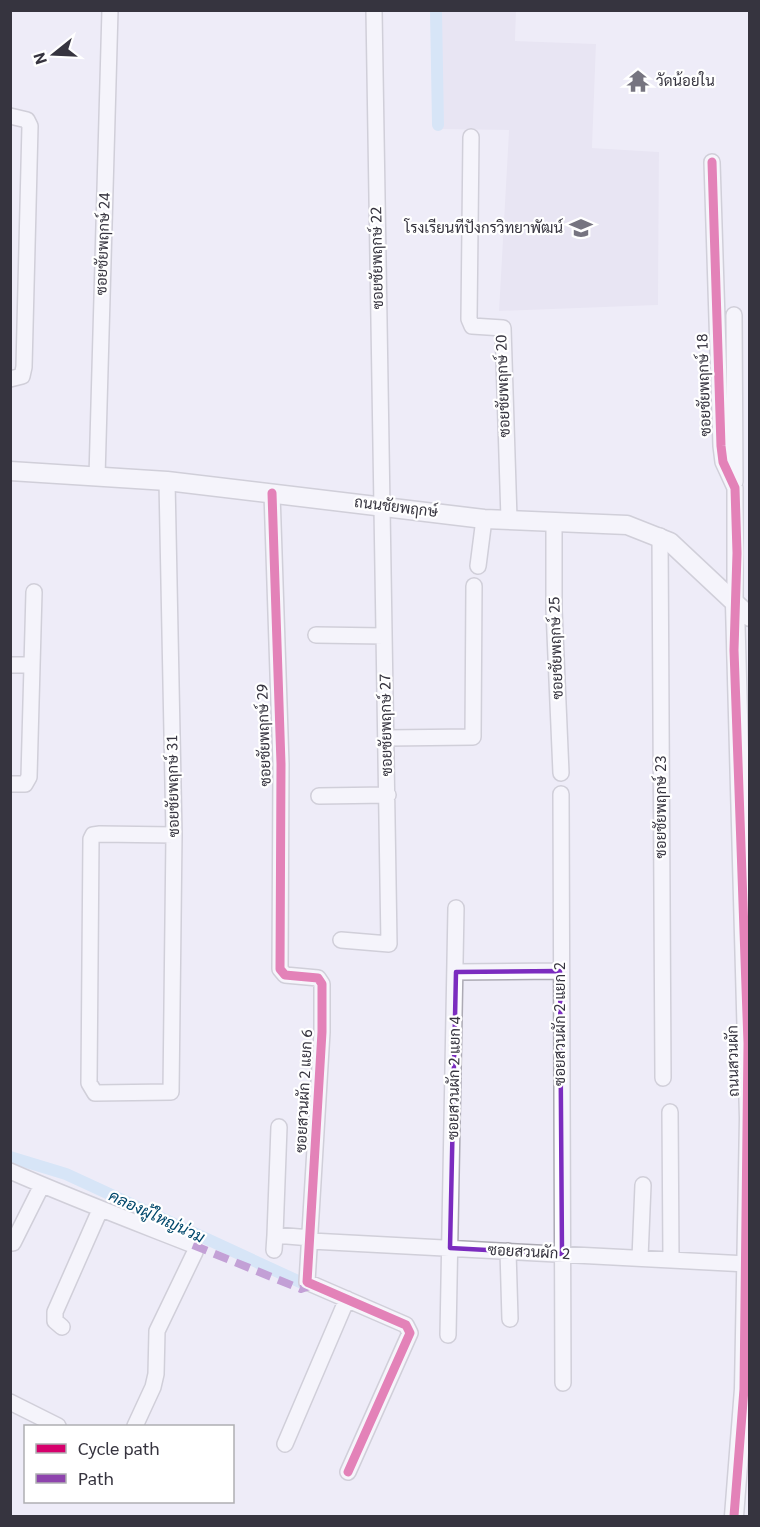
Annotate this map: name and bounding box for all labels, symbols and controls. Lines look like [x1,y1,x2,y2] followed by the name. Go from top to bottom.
[24,24,84,84] north arrow
[28,50,51,67] text: N
[625,68,651,94] temple icon: วัดน้อยใน
[656,70,715,89] place label: วัดน้อยใน
[90,192,114,296] street label: ซอยชัยพฤกษ์ 24
[365,206,387,310] street label: ซอยชัยพฤกษ์ 22
[568,215,594,241] school or university icon: โรงเรียนทีปังกรวิทยาพัฒน์
[404,217,563,236] place label: โรงเรียนทีปังกรวิทยาพัฒน์
[691,333,715,437] street label: ซอยชัยพฤกษ์ 18
[490,334,514,438] street label: ซอยชัยพฤกษ์ 20
[353,491,440,521] street label: ถนนชัยพฤกษ์
[543,596,567,700] street label: ซอยชัยพฤกษ์ 25
[374,673,396,777] street label: ซอยชัยพฤกษ์ 27
[251,683,275,787] street label: ซอยชัยพฤกษ์ 29
[161,734,183,838] street label: ซอยชัยพฤกษ์ 31
[650,756,670,858] street label: ซอยชัยพฤกษ์ 23
[549,962,568,1086] street label: ซอยสวนผัก 2 แยก 2
[442,1016,463,1140] street label: ซอยสวนผัก 2 แยก 4
[721,1025,742,1097] street label: ถนนสวนผัก
[290,1029,315,1153] street label: ซอยสวนผัก 2 แยก 6
[105,1184,209,1249] water label: คลองผู้ใหญ่น่วม
[487,1239,571,1262] street label: ซอยสวนผัก 2
[24,1425,234,1503] legend
[78,1436,160,1459] text: Cycle path
[78,1466,114,1489] text: Path

